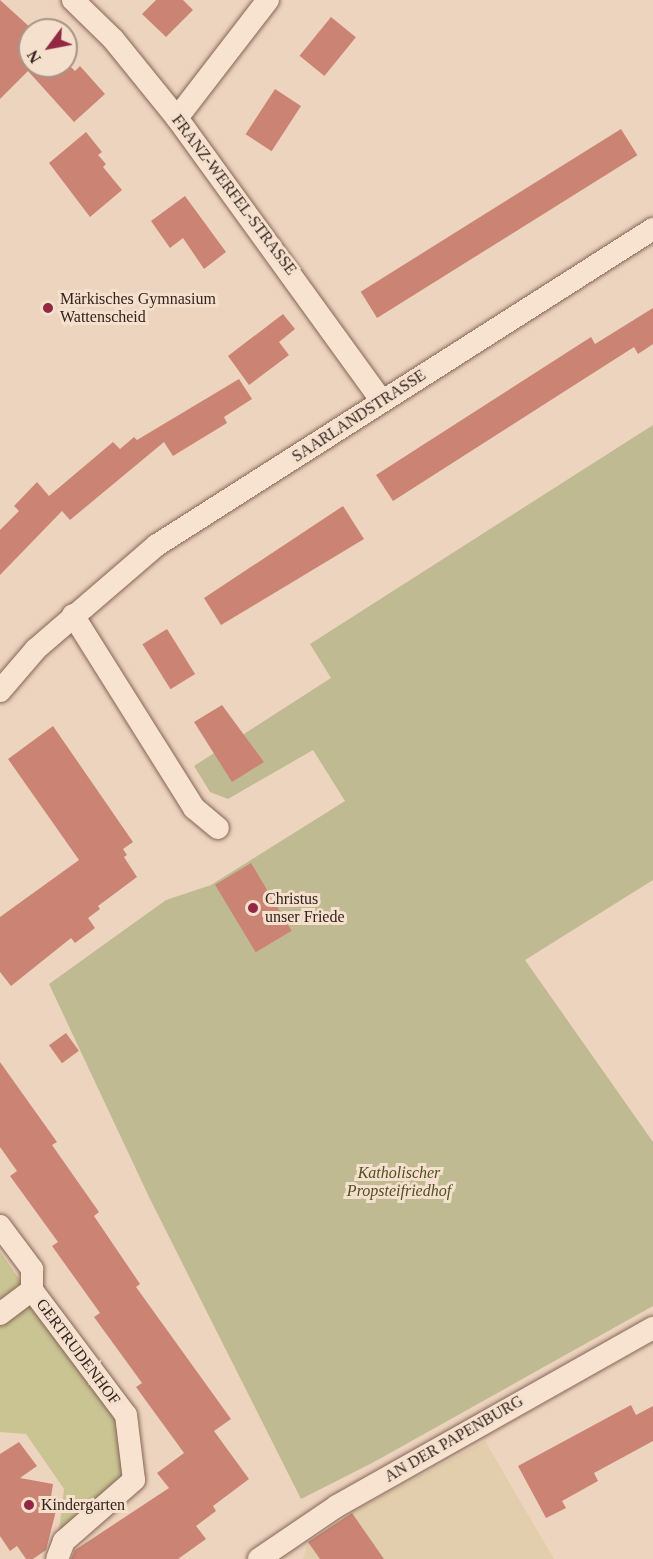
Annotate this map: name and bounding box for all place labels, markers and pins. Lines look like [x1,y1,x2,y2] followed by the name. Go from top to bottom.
[60,289,216,327] place label: Märkisches Gymnasium Wattenscheid
[41,301,55,315] marker: Märkisches Gymnasium Wattenscheid
[265,889,345,927] place label: Christus unser Friede
[246,901,260,915] marker: Christus unser Friede
[41,1495,125,1515] place label: Kindergarten
[22,1498,36,1512] marker: Kindergarten

